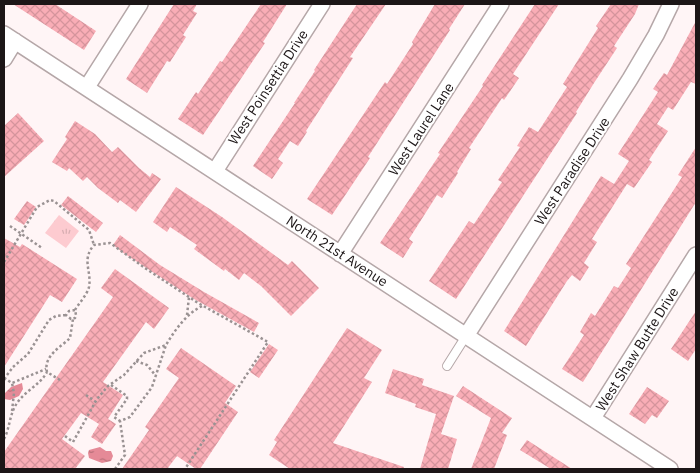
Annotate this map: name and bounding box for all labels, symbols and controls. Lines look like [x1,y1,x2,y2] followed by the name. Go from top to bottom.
[224,26,312,148] street label: West Poinsettia Drive
[384,79,458,179] street label: West Laurel Lane
[530,113,614,228] street label: West Paradise Drive
[283,211,391,291] street label: North 21st Avenue
[592,283,683,414] street label: West Shaw Butte Drive

